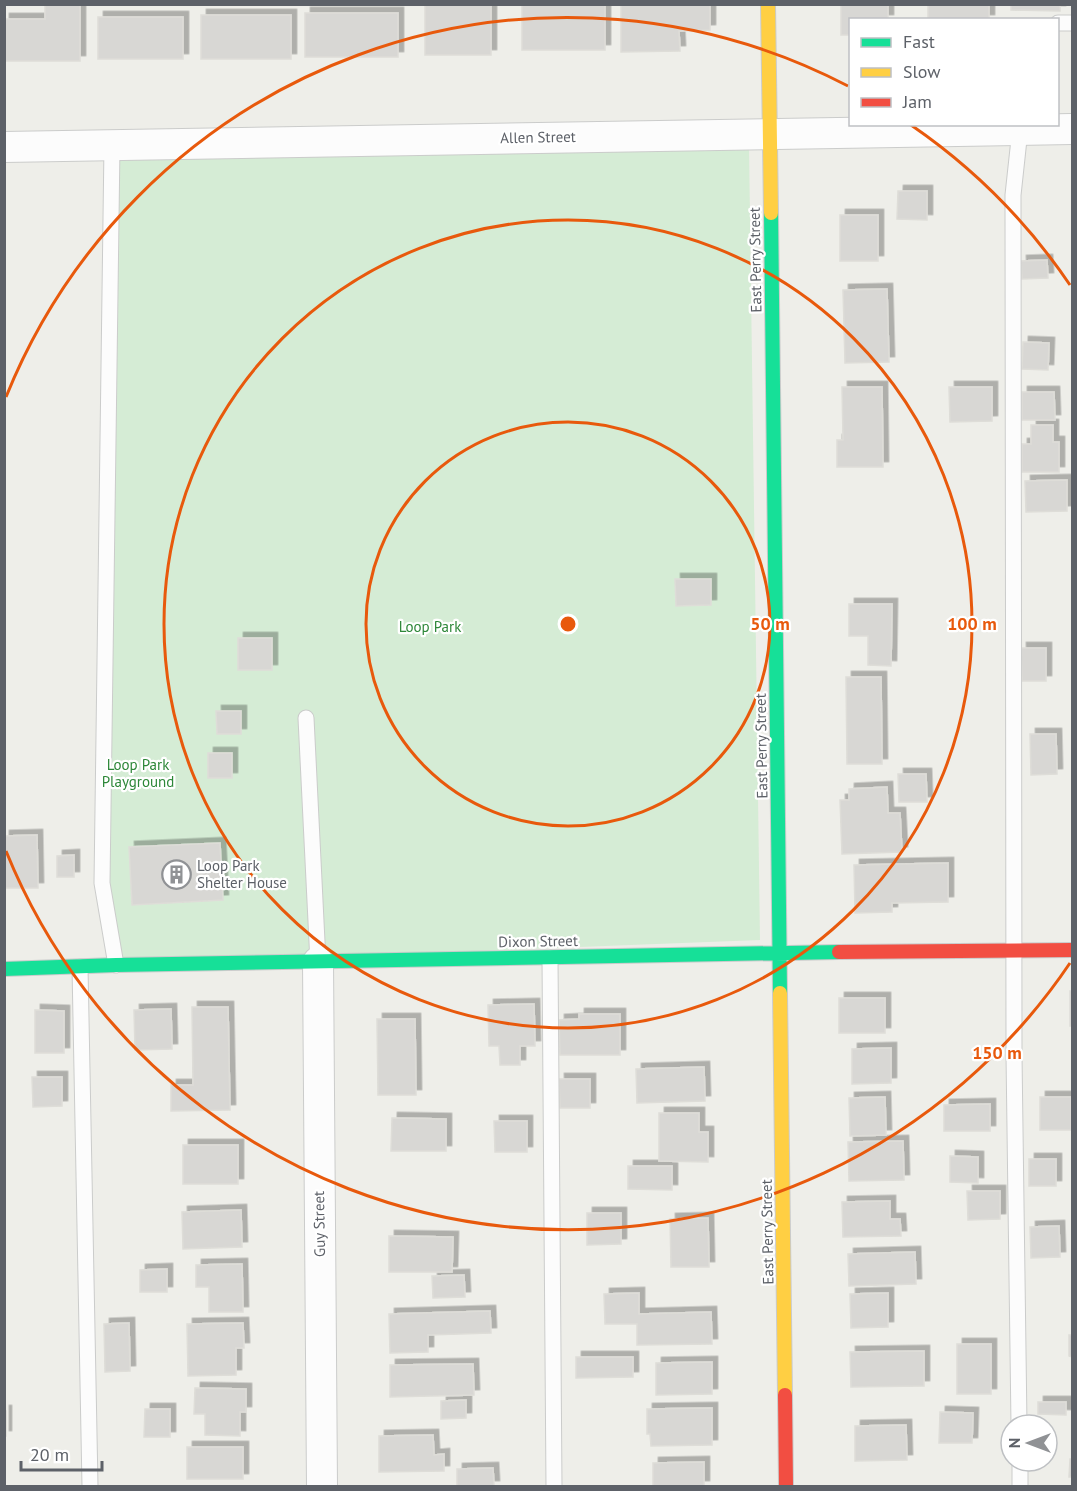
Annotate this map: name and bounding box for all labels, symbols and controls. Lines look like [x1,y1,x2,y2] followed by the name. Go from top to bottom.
[849,18,1059,126] legend
[903,30,935,53] text: Fast
[903,60,941,83] text: Slow
[902,90,932,113] text: Jam
[500,127,576,147] street label: Allen Street
[745,207,765,313] street label: East Perry Street
[750,612,790,635] text: 50 m
[947,612,997,635] text: 100 m
[558,614,578,634] centre of rings
[399,617,462,636] park label: Loop Park
[751,693,771,799] street label: East Perry Street
[102,755,174,791] park label: Loop Park Playground
[197,856,287,892] place label: Loop Park Shelter House
[160,858,192,890] building icon: Loop Park Shelter House
[498,931,578,951] street label: Dixon Street
[972,1041,1022,1064] text: 150 m
[757,1179,777,1285] street label: East Perry Street
[309,1191,329,1257] street label: Guy Street
[999,1413,1059,1473] north arrow
[21,1434,102,1472] scale bar
[1004,1438,1024,1448] text: N
[30,1443,69,1466] text: 20 m

